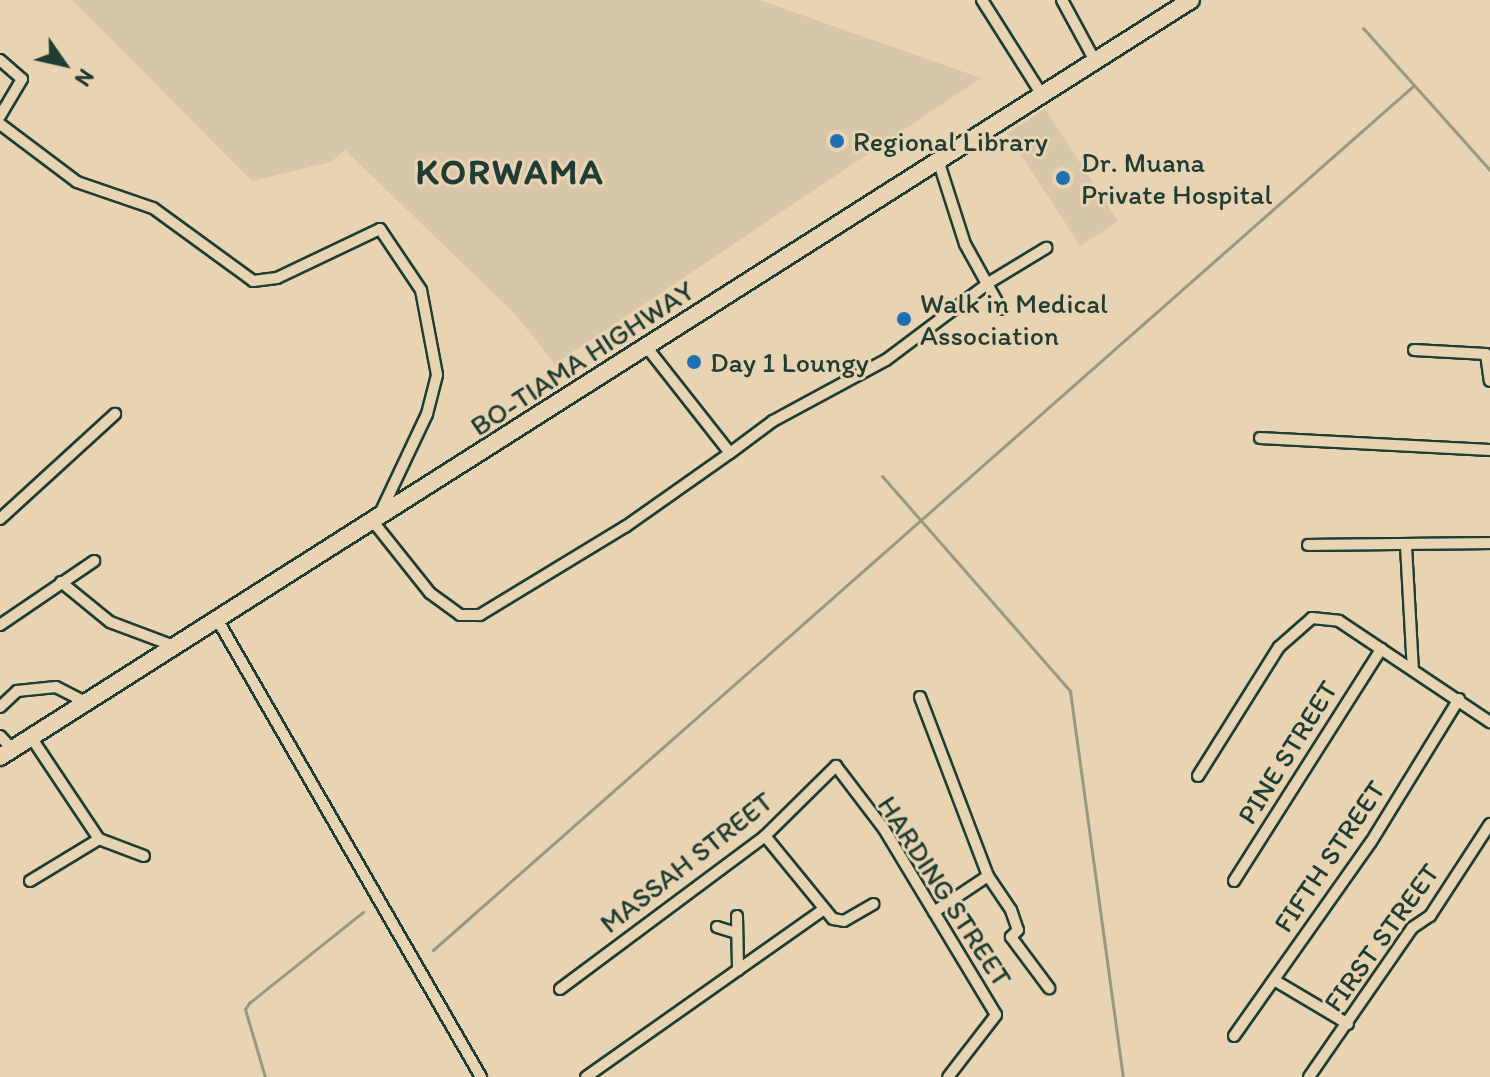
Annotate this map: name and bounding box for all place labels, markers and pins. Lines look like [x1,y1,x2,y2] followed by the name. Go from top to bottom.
[853,124,1047,158] place label: Regional Library
[828,132,846,150] marker: Regional Library
[1081,145,1272,211] place label: Dr. Muana Private Hospital
[1052,167,1074,189] marker: Dr. Muana Private Hospital
[920,286,1108,352] place label: Walk in Medical Association
[895,310,913,328] marker: Walk in Medical Association
[710,345,869,379] place label: Day 1 Loungy
[685,353,703,371] marker: Day 1 Loungy

